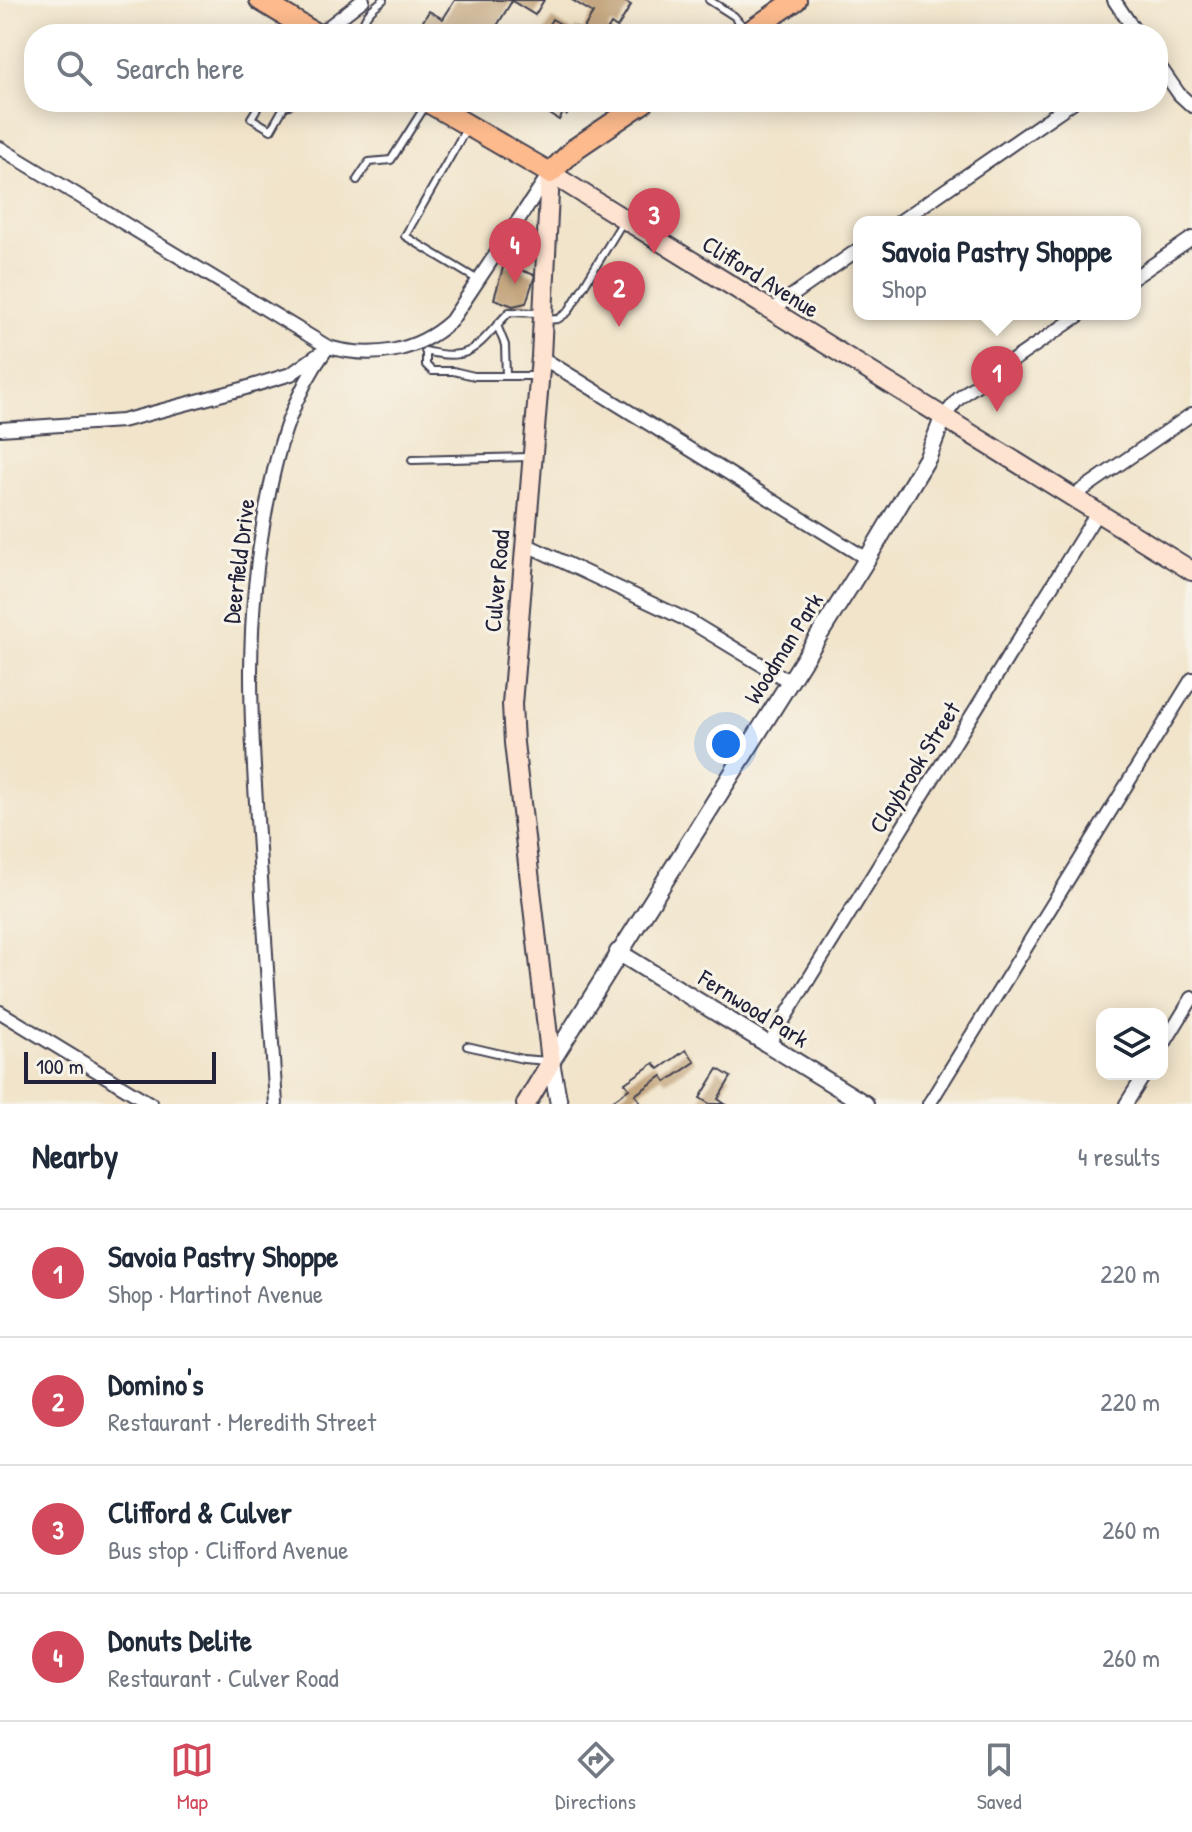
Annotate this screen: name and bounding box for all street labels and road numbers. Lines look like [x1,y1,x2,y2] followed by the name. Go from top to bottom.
[696,227,826,325] street label: Clifford Avenue
[214,496,262,625] street label: Deerfield Drive
[476,529,516,633] street label: Culver Road
[736,586,830,710] street label: Woodman Park
[861,695,967,839] street label: Claybrook Street
[692,961,815,1054] street label: Fernwood Park

